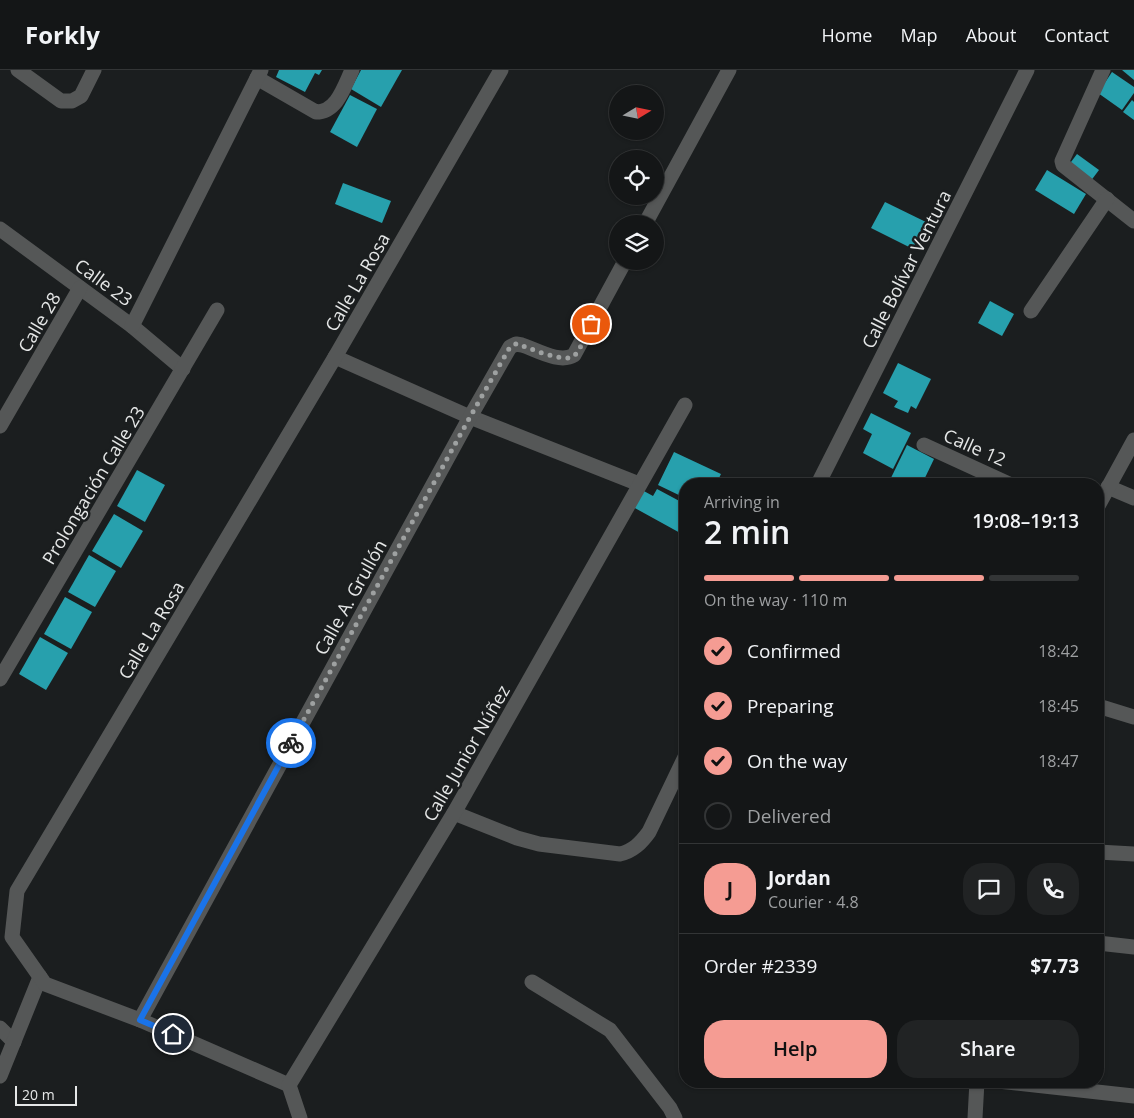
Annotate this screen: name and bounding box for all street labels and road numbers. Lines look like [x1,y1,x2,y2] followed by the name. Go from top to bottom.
[856,186,956,352] street label: Calle Bolívar Ventura
[319,228,395,336] street label: Calle La Rosa
[70,253,138,311] street label: Calle 23
[12,288,66,356] street label: Calle 28
[36,401,150,569] street label: Prolongación Calle 23
[940,423,1010,471] street label: Calle 12
[308,535,392,659] street label: Calle A. Grullón
[112,577,190,683] street label: Calle La Rosa
[417,680,515,826] street label: Calle Junior Núñez

